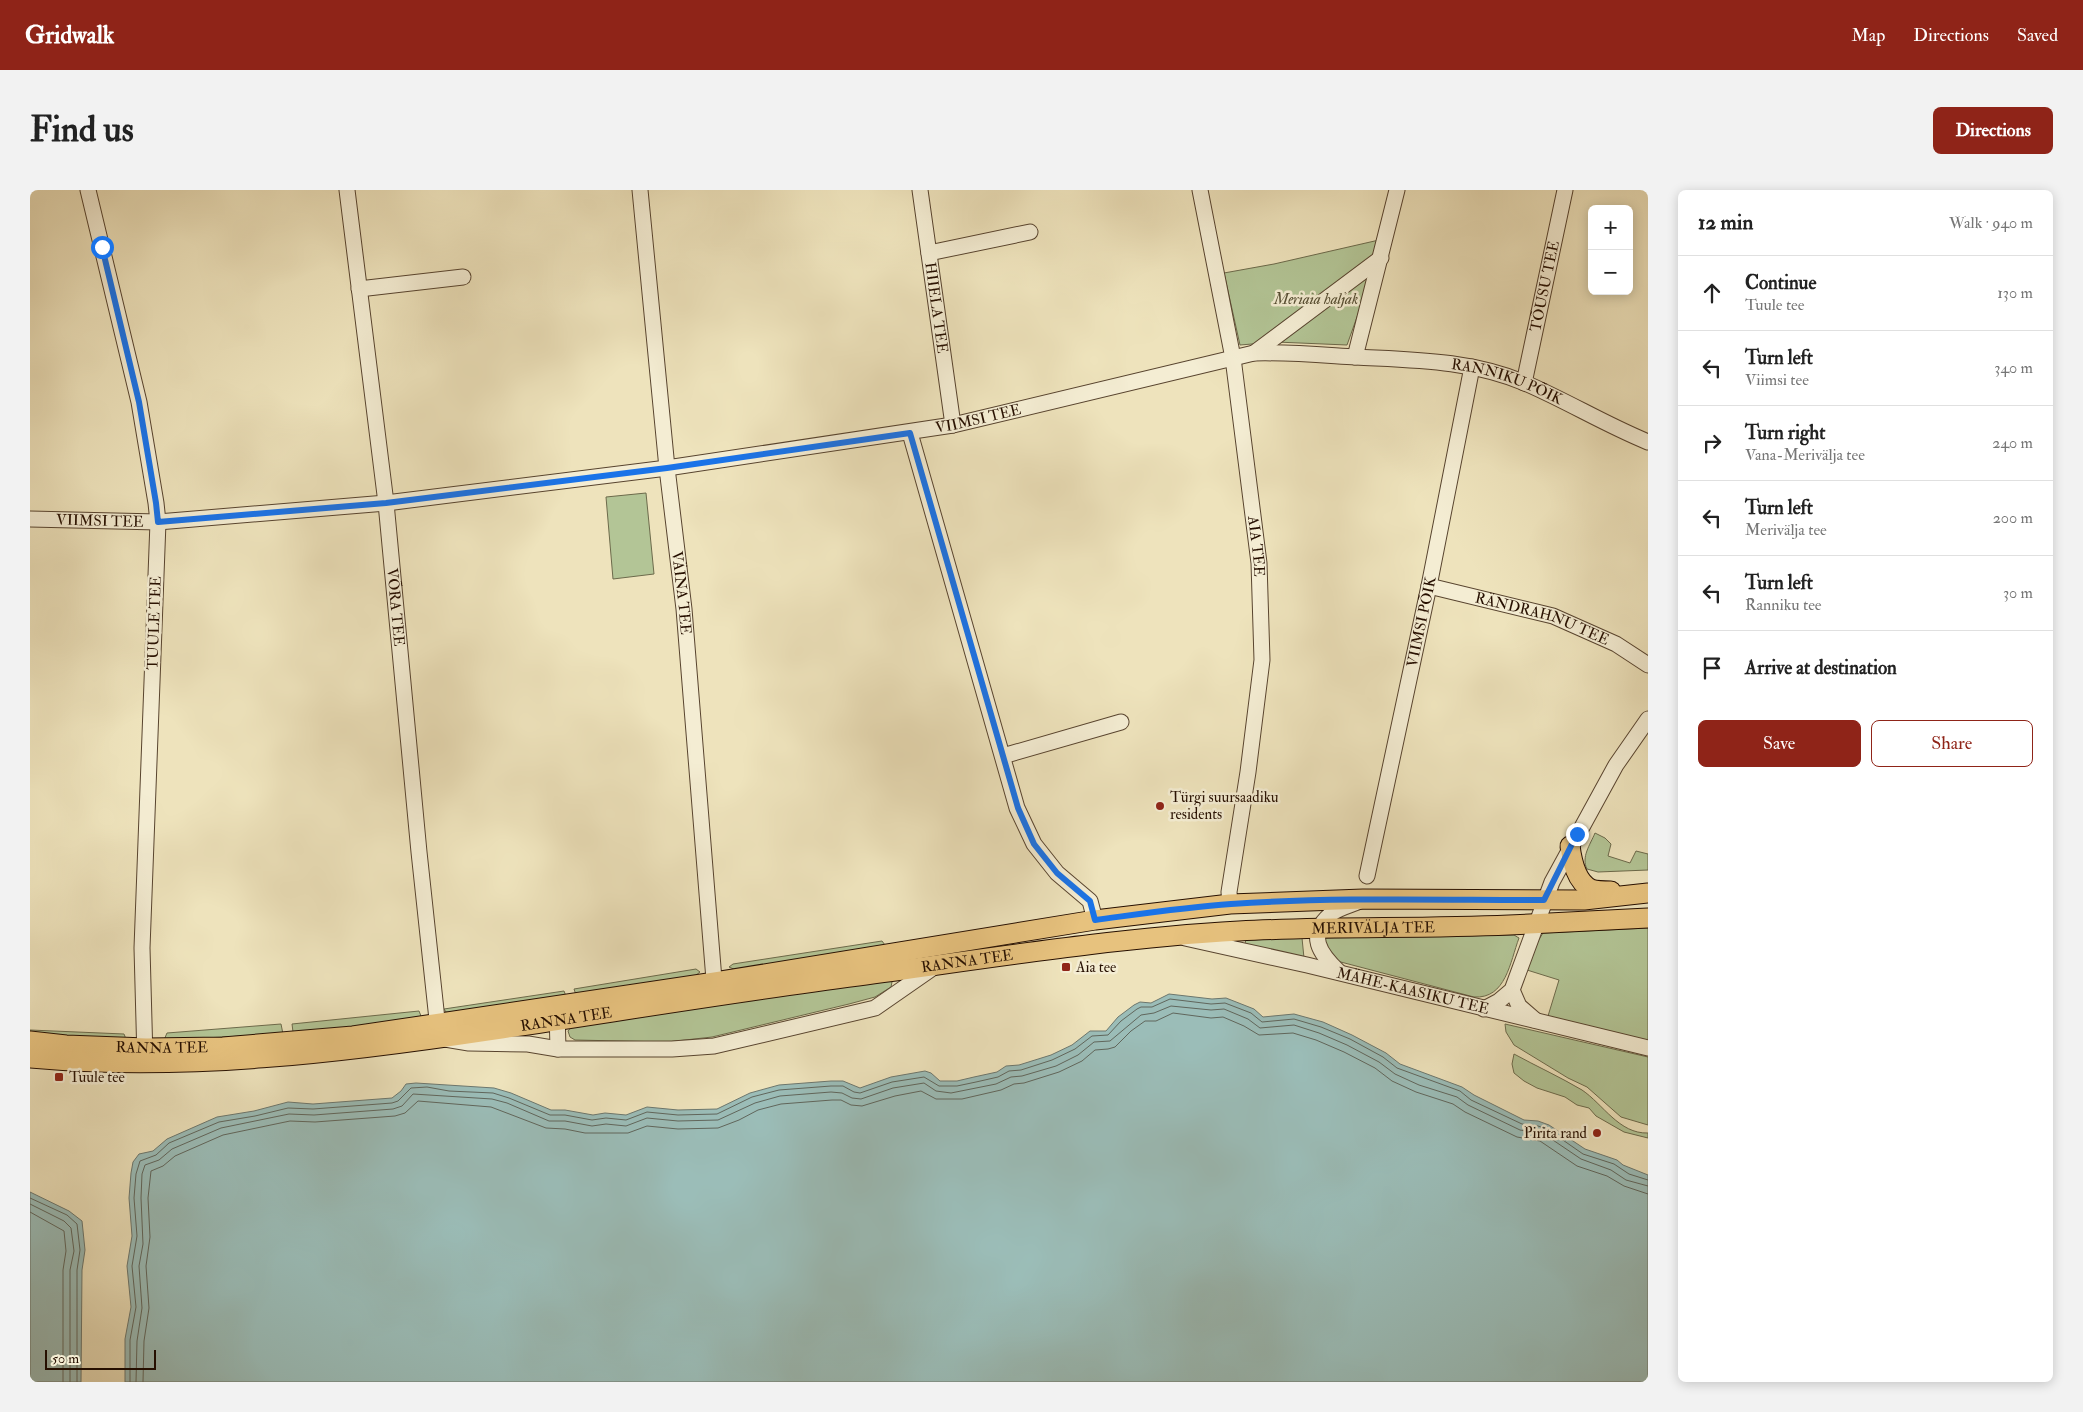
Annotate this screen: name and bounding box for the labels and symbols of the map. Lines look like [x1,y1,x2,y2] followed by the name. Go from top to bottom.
[91,236,114,259] route start
[1526,239,1564,334] street label: TÕUSU TEE
[920,261,952,355] street label: HIIELA TEE
[1273,290,1358,309] park label: Meriaia haljak
[1450,355,1566,409] street label: RANNIKU PÕIK
[934,400,1023,438] street label: VIIMSI TEE
[56,511,144,532] street label: VIIMSI TEE
[1243,514,1268,577] street label: AIA TEE
[667,550,695,636] street label: VÄINA TEE
[382,567,409,647] street label: VÕRA TEE
[1403,574,1441,669] street label: VIIMSI PÕIK
[143,576,166,670] street label: TUULE TEE
[1473,589,1612,650] street label: RÄNDRAHNU TEE
[1170,788,1279,824] place label: Türgi suursaadiku residents
[1154,800,1166,812] marker: Türgi suursaadiku residents
[1566,823,1589,846] route end
[1311,918,1435,939] street label: MERIVÄLJA TEE
[920,946,1014,977] street label: RANNA TEE
[1075,958,1116,977] place label: Aia tee
[1060,961,1072,973] marker: Aia tee
[1335,964,1491,1019] street label: MÄHE-KAASIKU TEE
[519,1003,613,1036] street label: RANNA TEE
[115,1038,208,1058] street label: RANNA TEE
[69,1068,125,1087] place label: Tuule tee
[53,1071,65,1083] marker: Tuule tee
[1524,1124,1588,1143] place label: Pirita rand
[1591,1127,1603,1139] marker: Pirita rand
[45,1347,156,1370] scale bar

